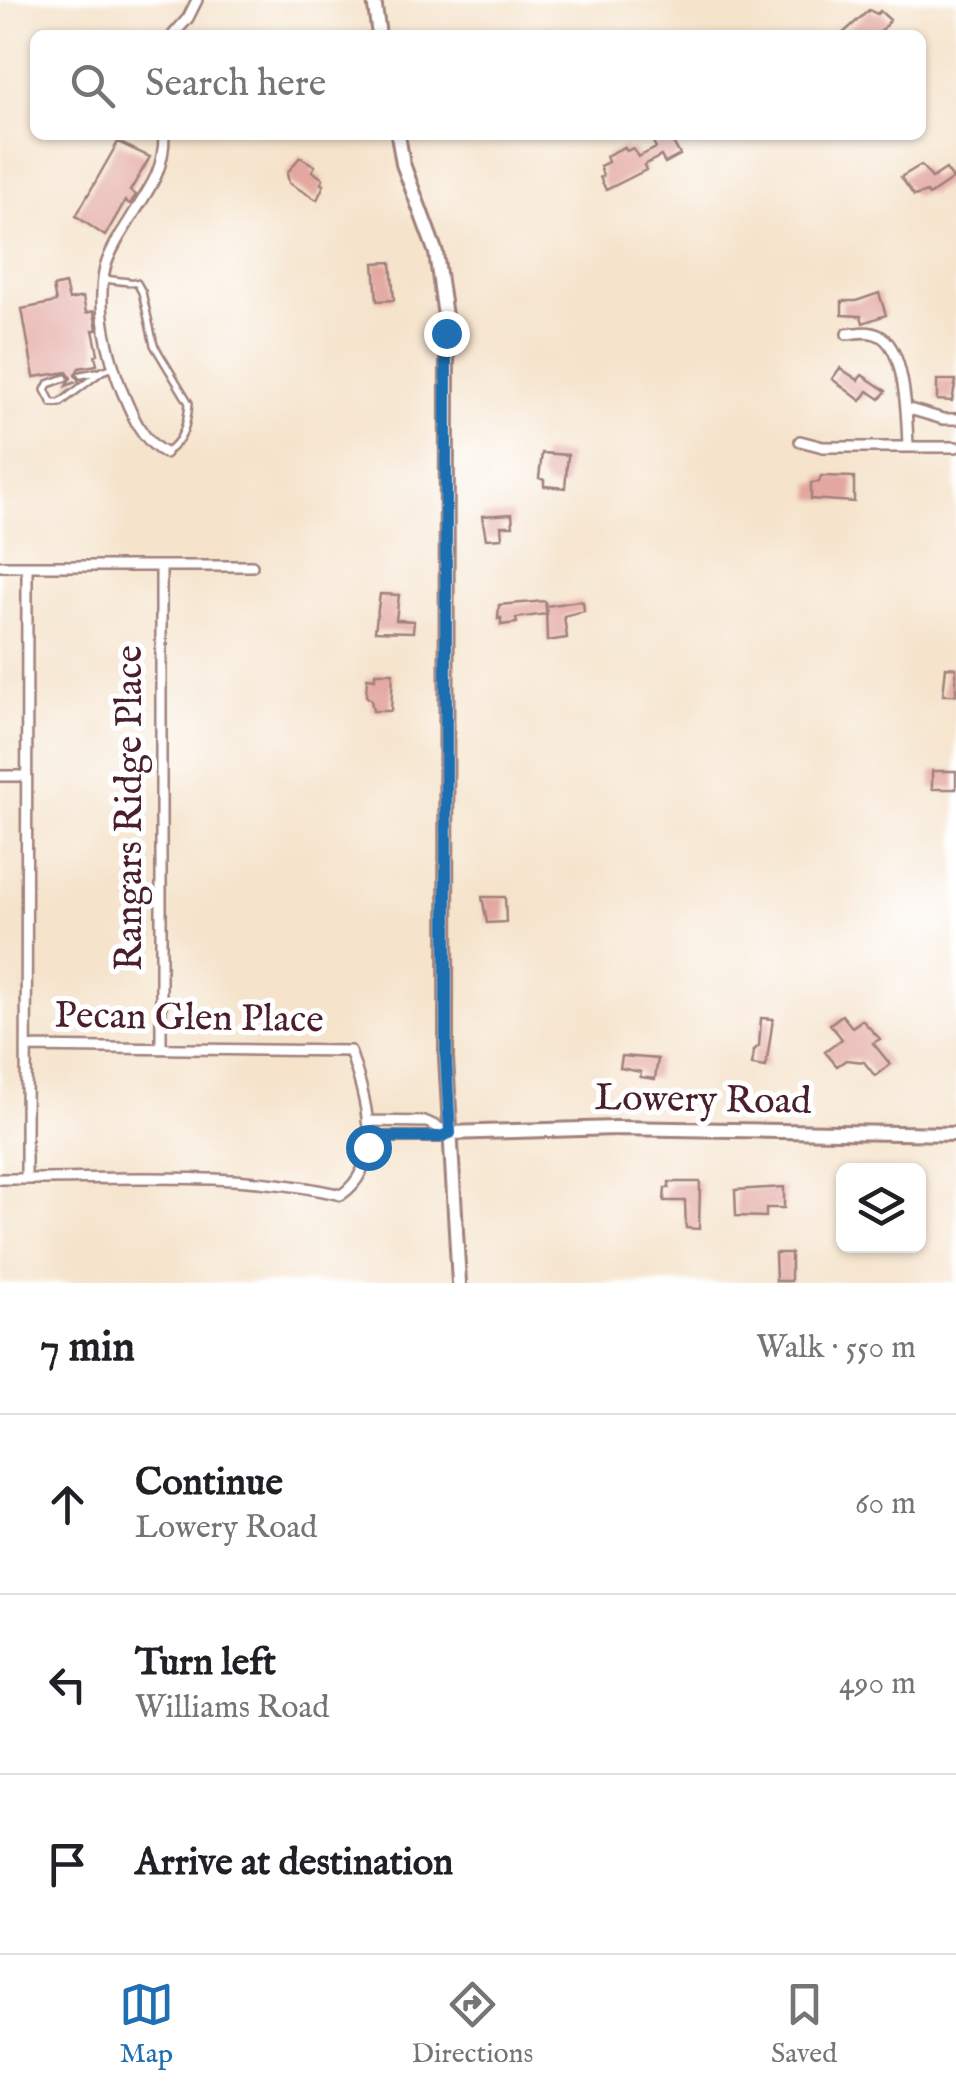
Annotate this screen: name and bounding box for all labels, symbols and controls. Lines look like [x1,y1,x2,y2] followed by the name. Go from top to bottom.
[30,30,926,140] search box
[65,58,120,113] icon: search
[145,61,326,109] text: Search here
[424,311,470,357] route end
[107,645,155,971] street label: Rangars Ridge Place
[54,993,324,1045] street label: Pecan Glen Place
[594,1075,812,1127] street label: Lowery Road
[346,1125,392,1171] route start
[836,1163,926,1253] map controls
[836,1163,926,1253] button: layers
[40,1322,135,1375] text: 7 min
[756,1328,916,1369] text: Walk · 550 m
[135,1460,283,1508] text: Continue
[40,1477,95,1532] icon: ahead
[855,1484,916,1525] text: 60 m
[135,1508,317,1549] text: Lowery Road
[135,1640,276,1688] text: Turn left
[40,1657,95,1712] icon: left
[839,1664,916,1705] text: 490 m
[135,1688,329,1729] text: Williams Road
[40,1837,95,1892] icon: arrive
[135,1840,453,1888] text: Arrive at destination
[119,1977,174,2072] tab: Map
[411,1977,533,2072] tab: Directions
[771,1977,837,2072] tab: Saved

